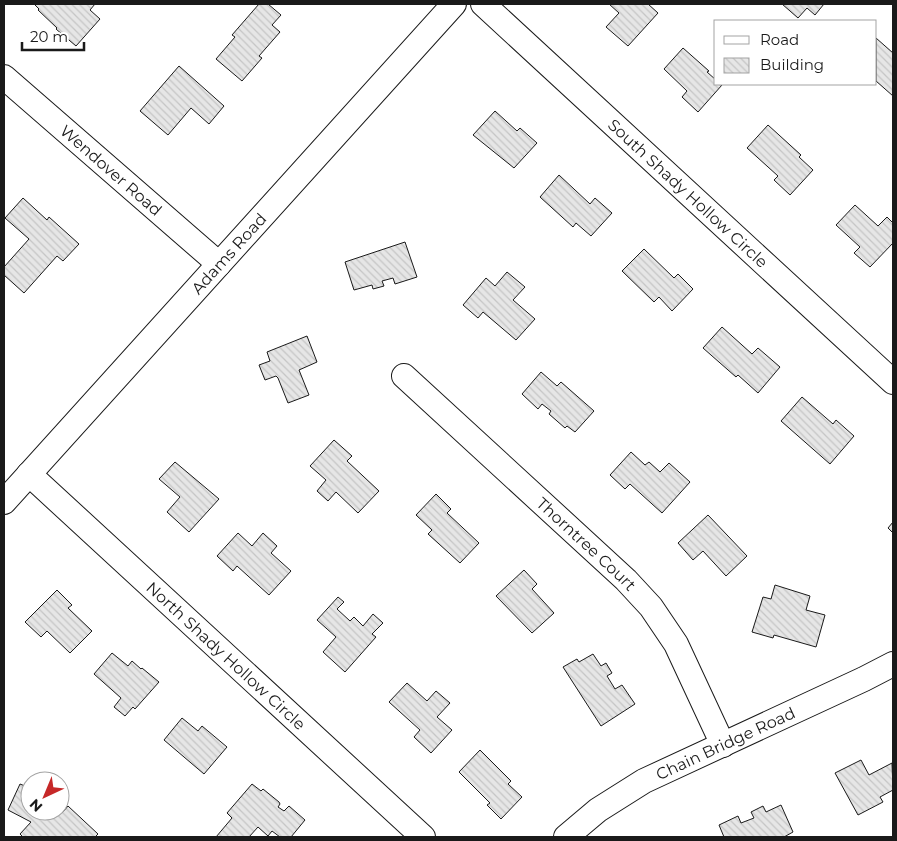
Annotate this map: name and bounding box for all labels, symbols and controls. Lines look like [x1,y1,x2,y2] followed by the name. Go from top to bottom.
[22,20,85,52] scale bar
[714,20,877,85] legend
[30,27,68,46] text: 20 m
[760,30,799,49] text: Road
[760,55,824,74] text: Building
[604,115,772,272] street label: South Shady Hollow Circle
[56,121,166,220] street label: Wendover Road
[188,209,270,298] street label: Adams Road
[533,494,640,595] street label: Thorntree Court
[142,578,309,734] street label: North Shady Hollow Circle
[653,703,798,784] street label: Chain Bridge Road
[20,771,70,821] north arrow
[26,795,46,816] text: N

